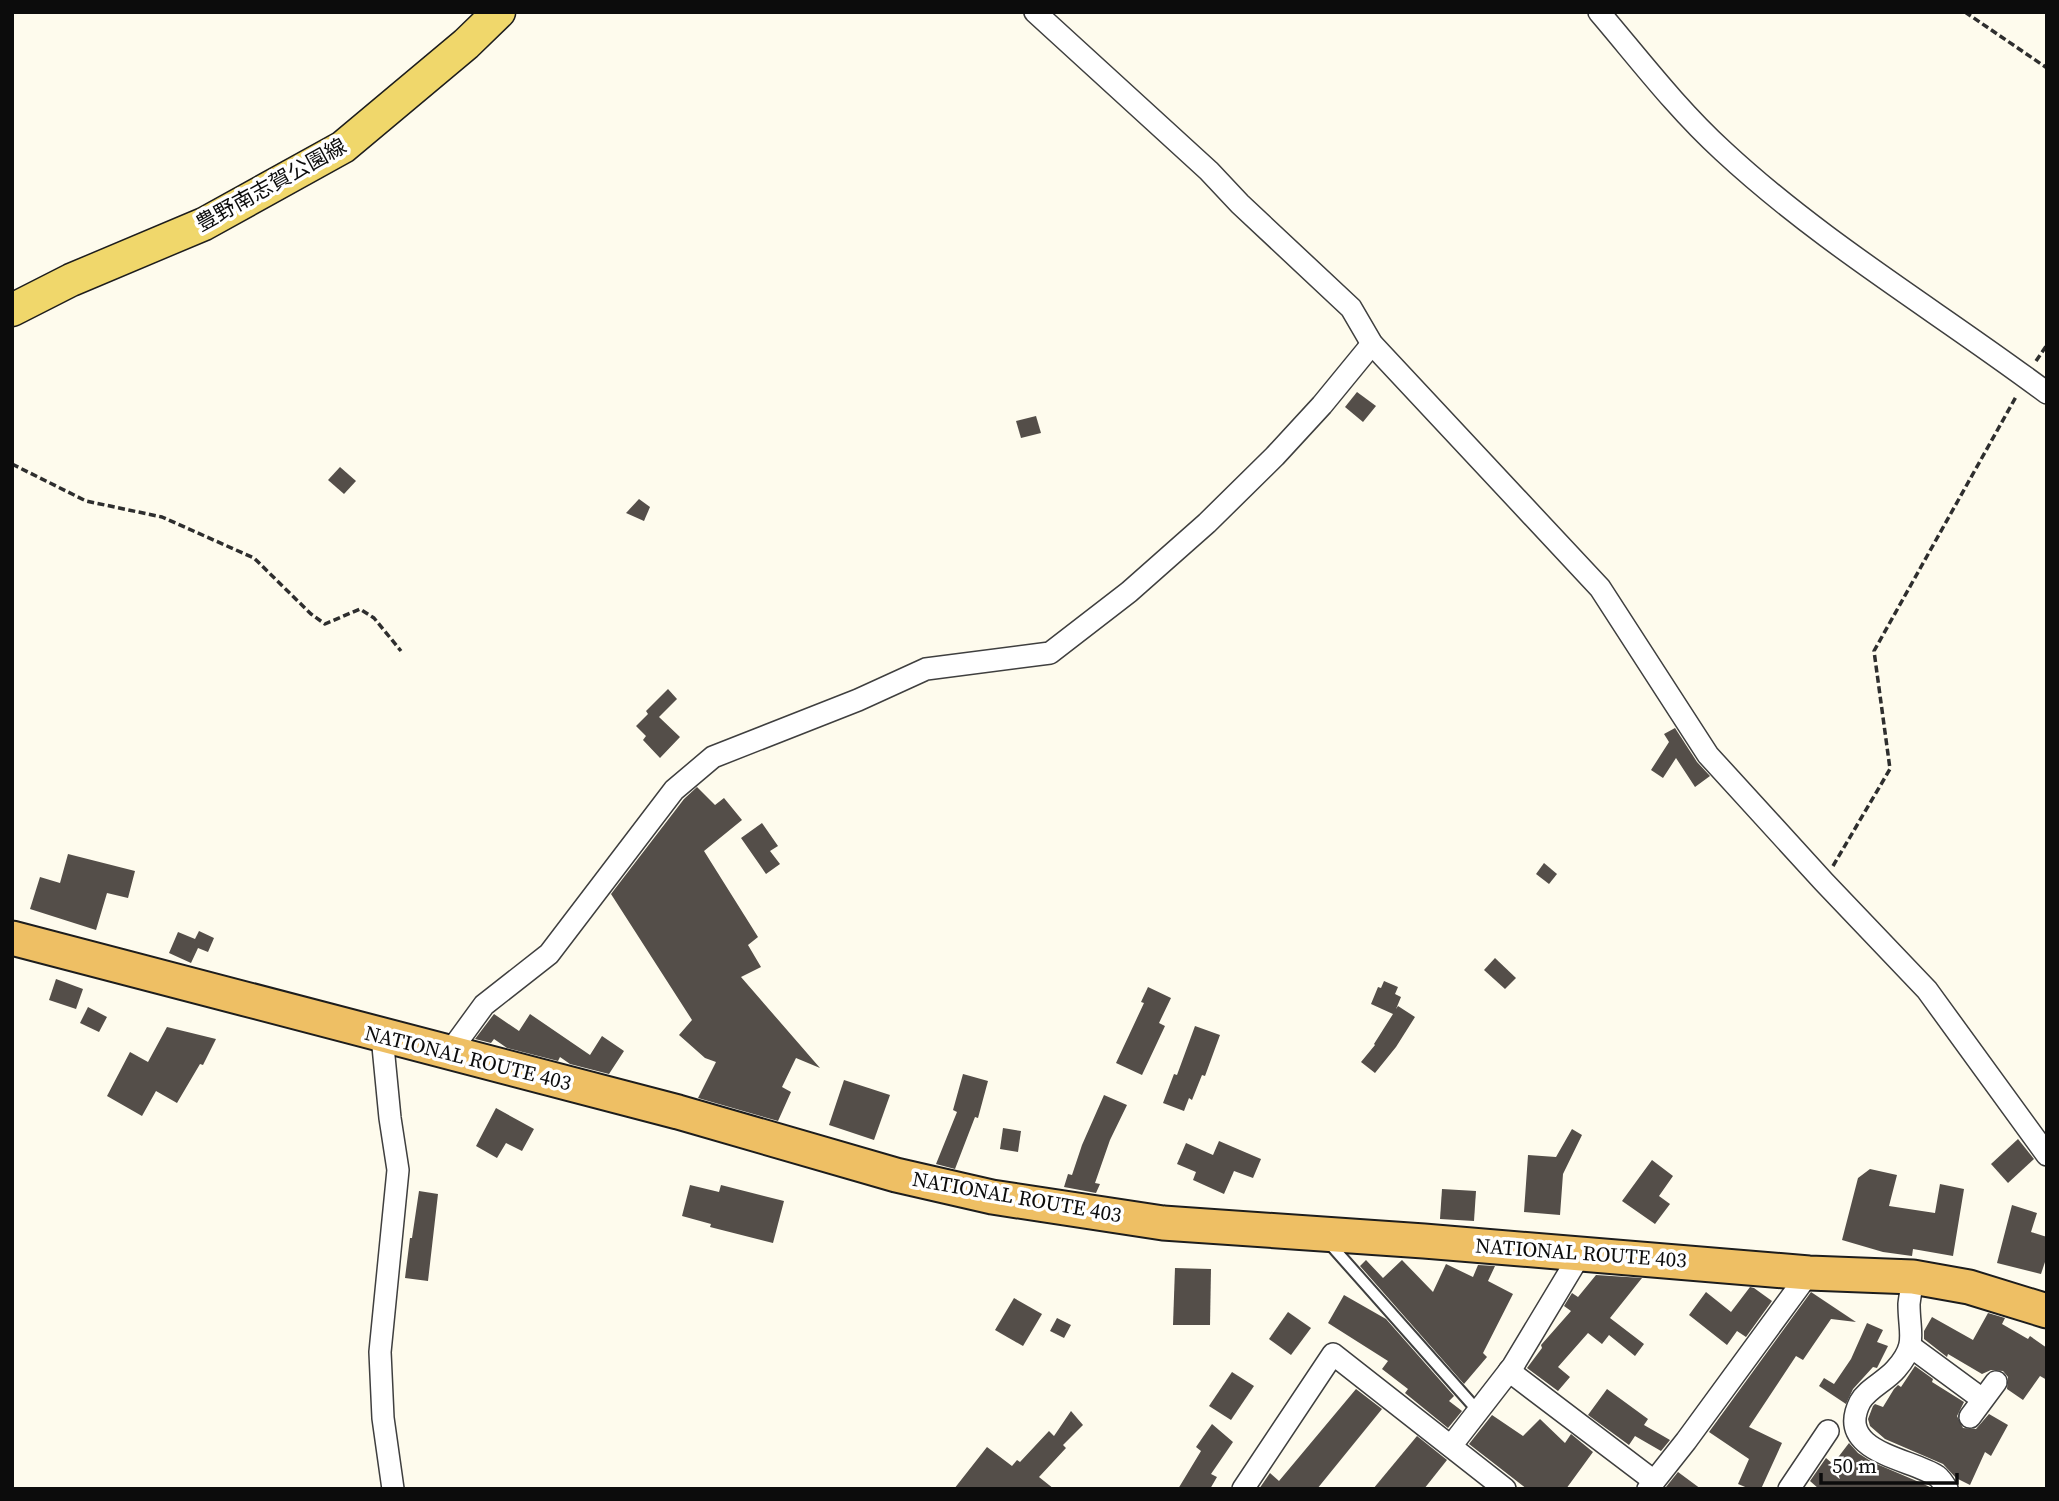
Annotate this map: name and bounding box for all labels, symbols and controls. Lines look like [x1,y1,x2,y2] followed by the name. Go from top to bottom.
[190,131,351,238] street label: 豊野南志賀公園線
[362,1018,574,1097] street label: NATIONAL ROUTE 403
[910,1164,1124,1229] street label: NATIONAL ROUTE 403
[1474,1231,1688,1274] street label: NATIONAL ROUTE 403
[1821,1442,1958,1486] scale bar
[1832,1451,1877,1480] text: 50 m

